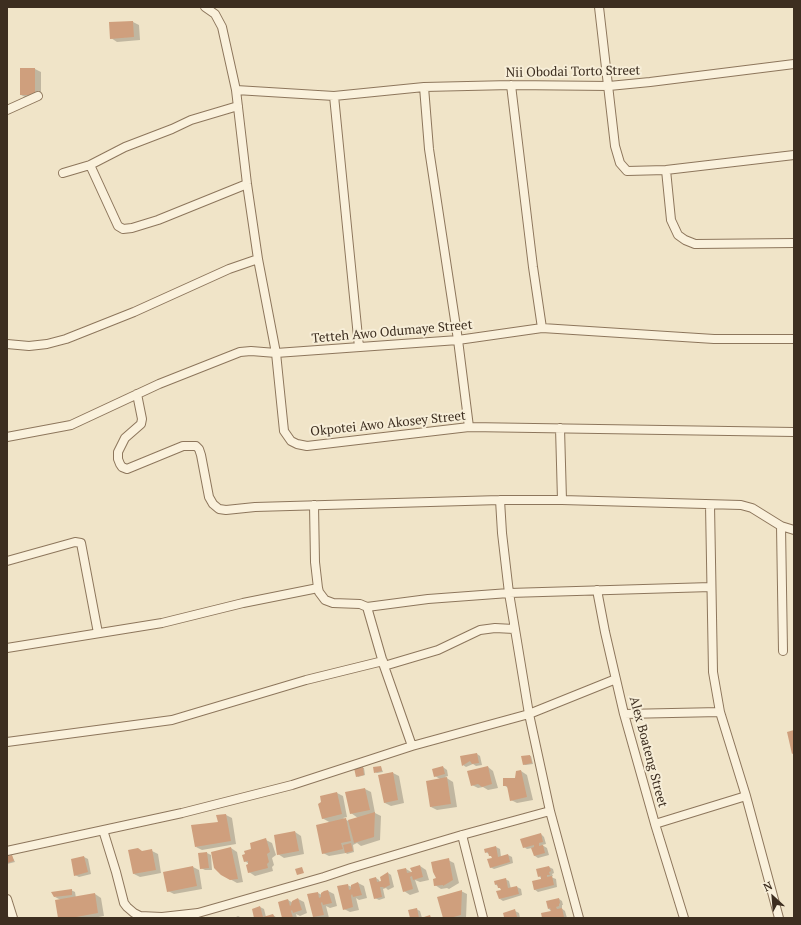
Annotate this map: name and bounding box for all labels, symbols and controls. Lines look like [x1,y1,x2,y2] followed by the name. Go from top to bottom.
[506,63,640,81] street label: Nii Obodai Torto Street
[311,317,473,347] street label: Tetteh Awo Odumaye Street
[310,408,466,440] street label: Okpotei Awo Akosey Street
[626,695,670,809] street label: Alex Boateng Street
[753,877,793,917] north arrow
[761,878,775,894] text: N

